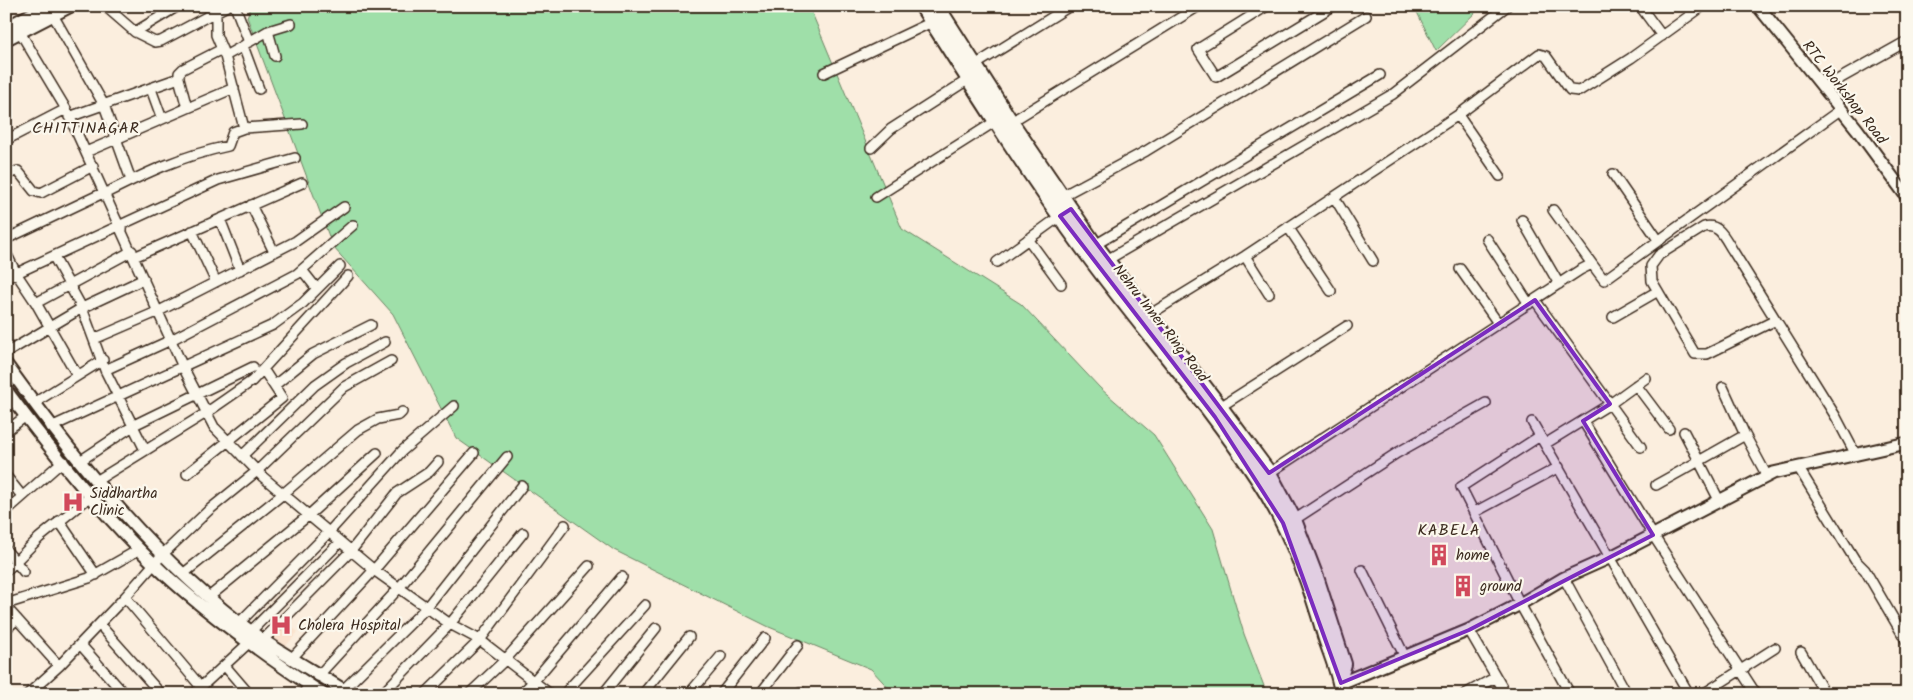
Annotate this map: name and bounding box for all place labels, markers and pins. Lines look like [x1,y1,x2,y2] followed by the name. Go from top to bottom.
[90,482,157,523] place label: Siddhartha Clinic
[60,489,86,515] hospital icon: Siddhartha Clinic
[1426,542,1452,568] building icon: home
[1456,544,1490,568] place label: home
[1450,573,1476,599] building icon: ground
[1479,575,1522,599] place label: ground
[268,612,294,638] hospital icon: Cholera Hospital
[298,614,401,638] place label: Cholera Hospital

